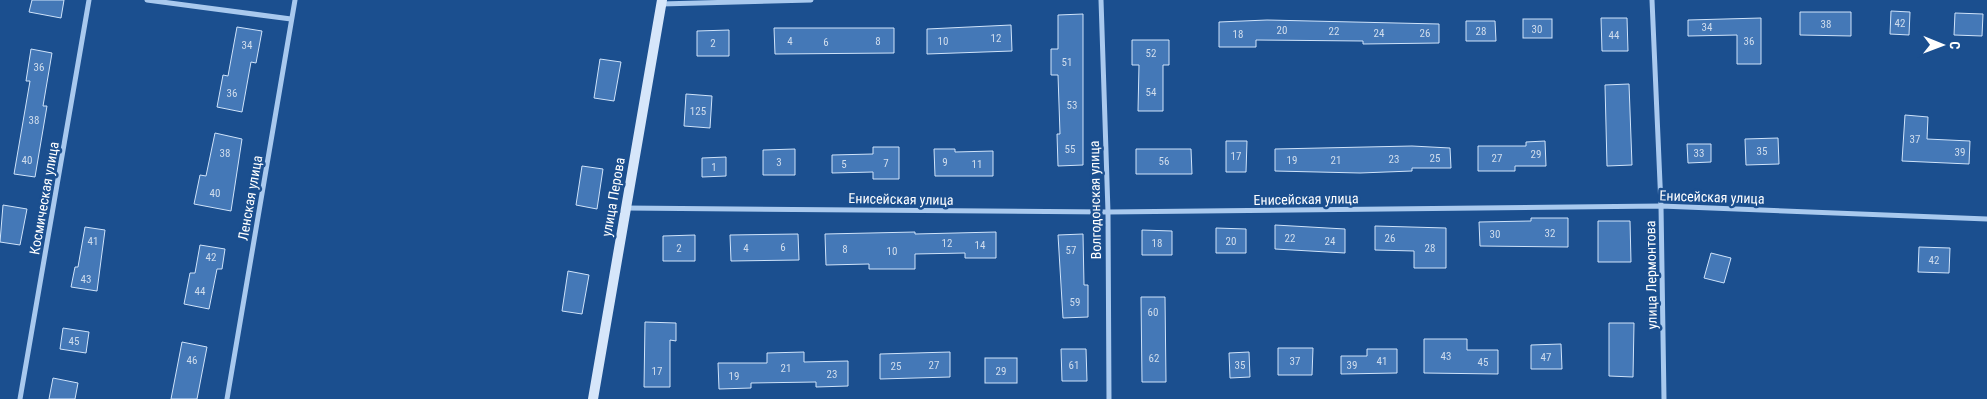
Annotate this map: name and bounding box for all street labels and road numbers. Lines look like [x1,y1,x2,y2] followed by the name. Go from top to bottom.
[26,140,62,256] street label: Космическая улица
[1086,141,1104,259] street label: Волгодонская улица
[235,154,265,242] street label: Ленская улица
[598,156,628,238] street label: улица Перова
[1659,187,1765,207] street label: Енисейская улица
[848,190,954,208] street label: Енисейская улица
[1253,190,1359,208] street label: Енисейская улица
[1642,220,1660,330] street label: улица Лермонтова

